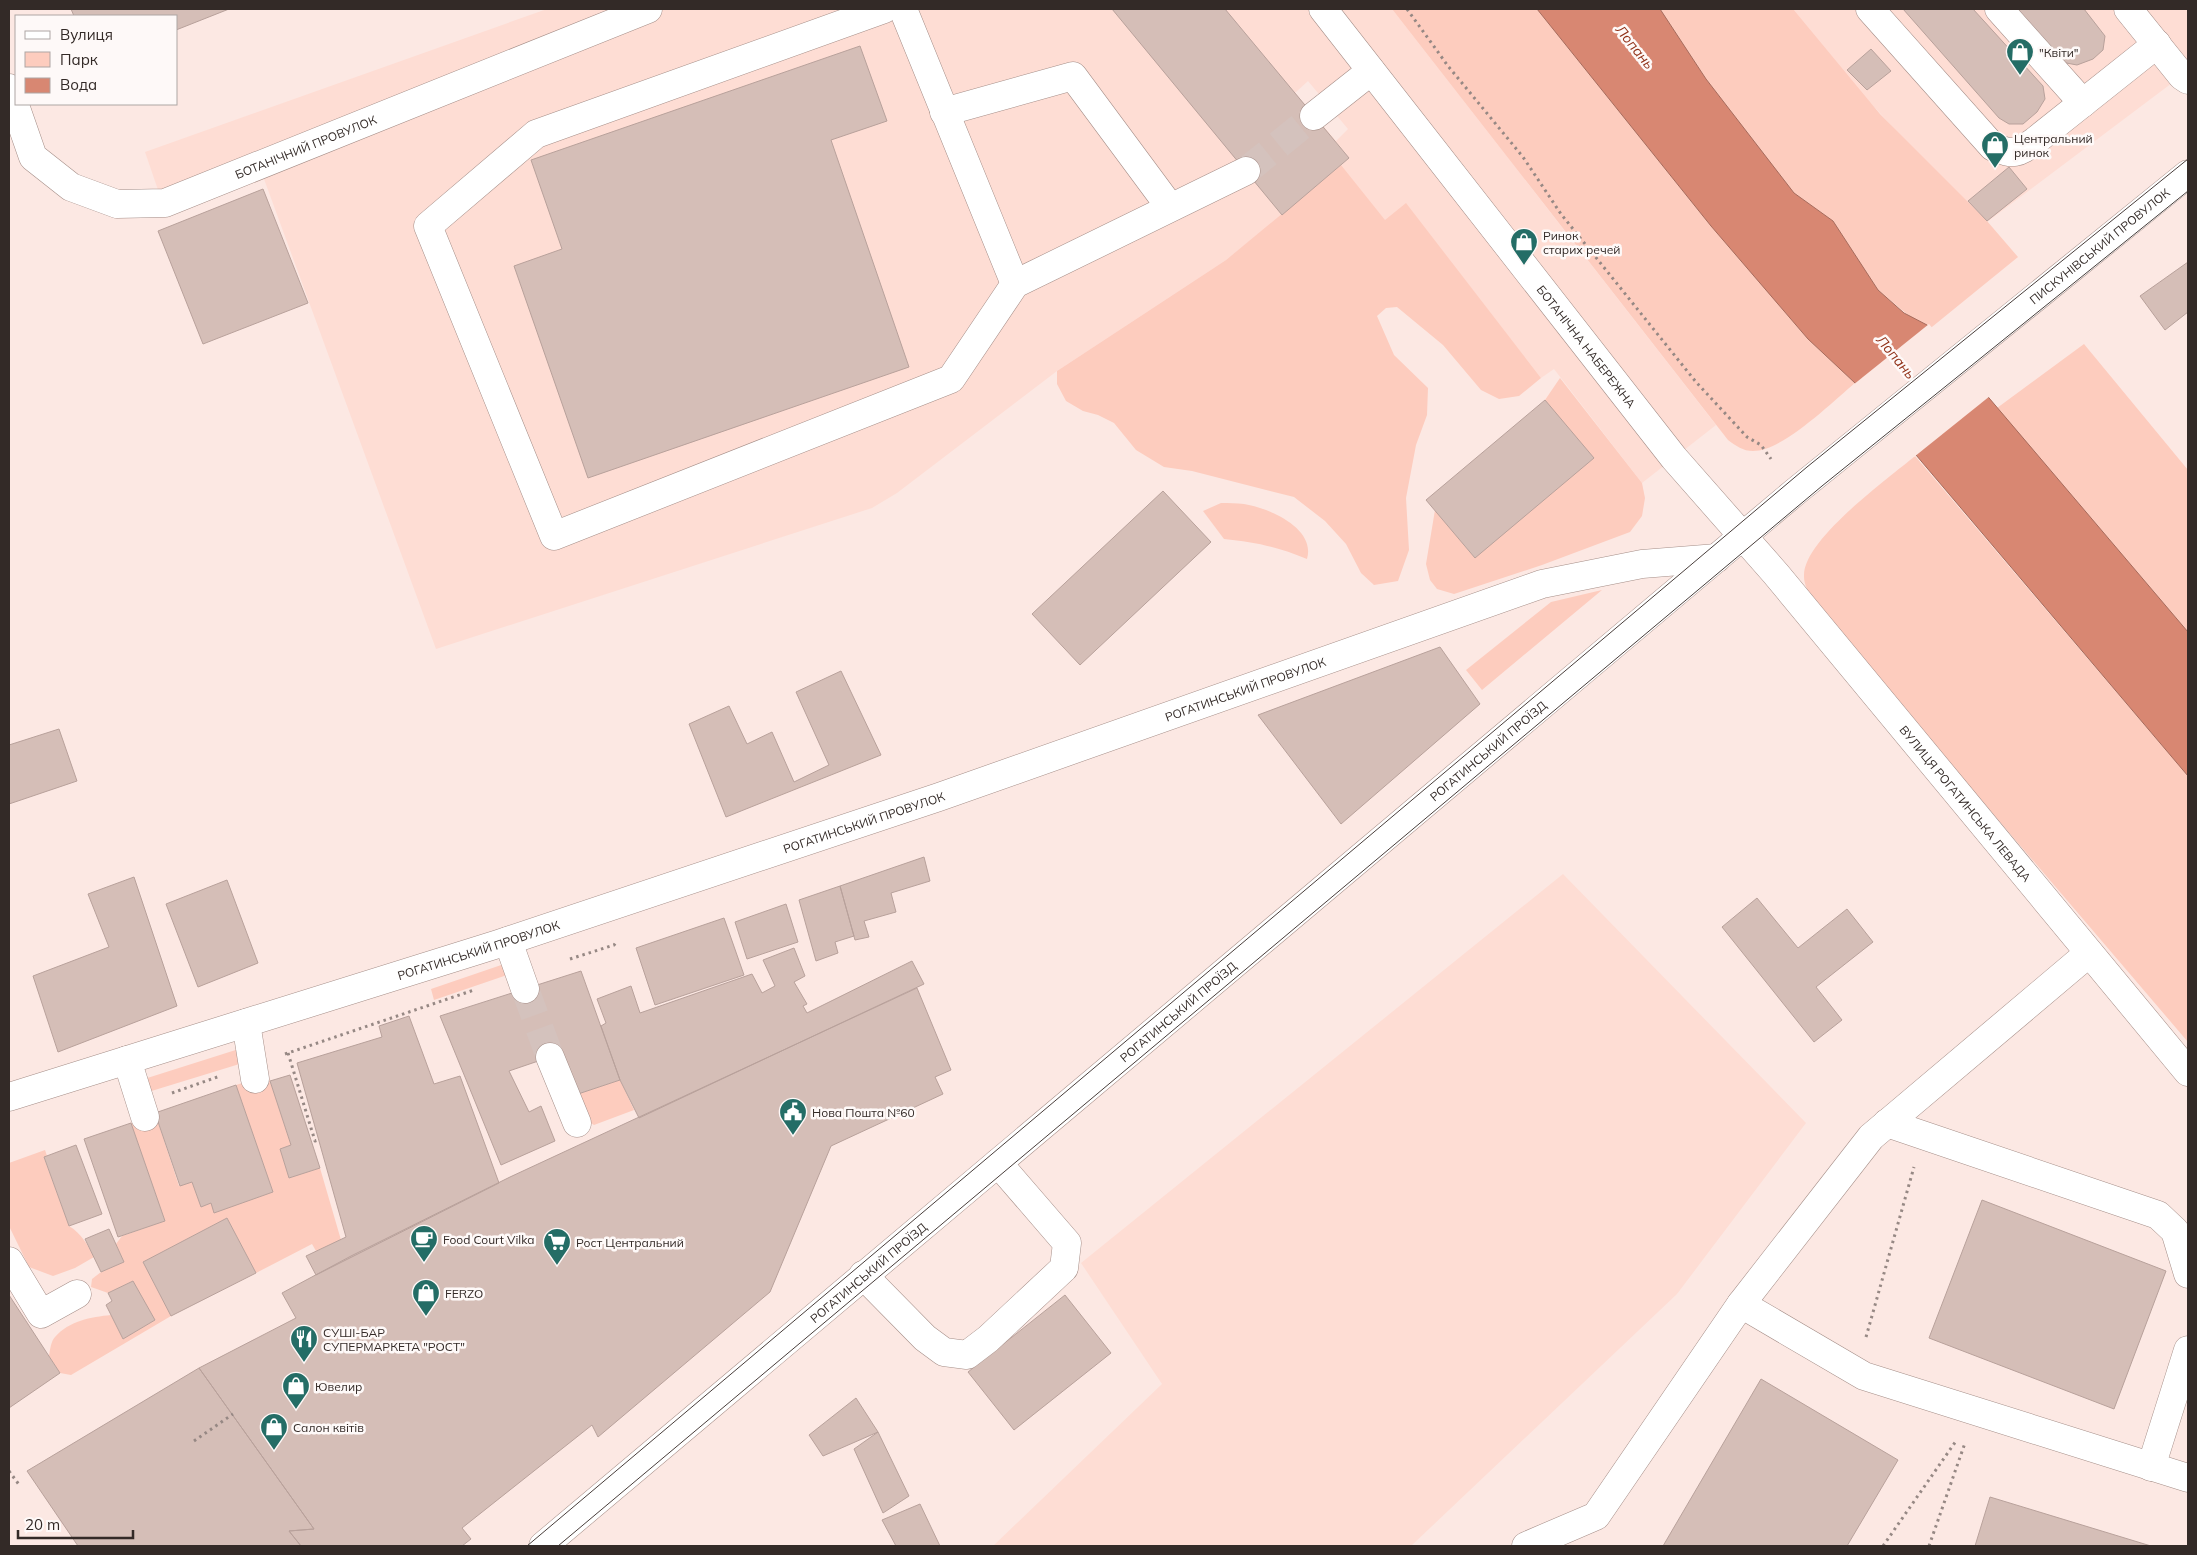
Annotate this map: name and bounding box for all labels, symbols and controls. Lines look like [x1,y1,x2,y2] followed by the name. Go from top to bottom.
[15,15,178,105] legend
[1611,20,1658,73] water label: Лопань
[60,25,113,44] text: Вулиця
[2005,37,2035,76] shop icon: "Квіти"
[2039,45,2079,60] place label: "Квіти"
[60,50,99,69] text: Парк
[60,75,97,94] text: Вода
[233,111,379,182] street label: БОТАНІЧНИЙ ПРОВУЛОК
[1980,130,2010,169] shop icon: Центральний ринок
[2014,131,2093,160] place label: Центральний ринок
[2026,184,2173,307] street label: ПИСКУНІВСЬКИЙ ПРОВУЛОК
[1509,227,1539,266] shop icon: Ринок старих речей
[1543,228,1620,257] place label: Ринок старих речей
[1534,282,1639,411] street label: БОТАНІЧНА НАБЕРЕЖНА
[1872,331,1920,383] water label: Лопань
[1163,654,1328,724] street label: РОГАТИНСЬКИЙ ПРОВУЛОК
[1426,697,1549,804] street label: РОГАТИНСЬКИЙ ПРОЇЗД
[1897,722,2035,885] street label: ВУЛИЦЯ РОГАТИНСЬКА ЛЕВАДА
[781,788,947,856] street label: РОГАТИНСЬКИЙ ПРОВУЛОК
[395,917,561,983] street label: РОГАТИНСЬКИЙ ПРОВУЛОК
[1117,958,1240,1065] street label: РОГАТИНСЬКИЙ ПРОЇЗД
[778,1097,808,1136] public building icon: Нова Пошта №60
[812,1105,915,1120] place label: Нова Пошта №60
[807,1219,930,1326] street label: РОГАТИНСЬКИЙ ПРОЇЗД
[409,1224,439,1263] cafe icon: Food Court Vilka
[542,1227,572,1266] supermarket icon: Рост Центральний
[443,1232,535,1247] place label: Food Court Vilka
[576,1235,684,1250] place label: Рост Центральний
[411,1278,441,1317] shop icon: FERZO
[445,1286,483,1301] place label: FERZO
[289,1324,319,1363] restaurant icon: СУШІ-БАР СУПЕРМАРКЕТА "РОСТ"
[323,1325,465,1354] place label: СУШІ-БАР СУПЕРМАРКЕТА "РОСТ"
[281,1371,311,1410] shop icon: Ювелир
[315,1379,362,1394] place label: Ювелир
[259,1412,289,1451] shop icon: Салон квітів
[293,1420,364,1435] place label: Салон квітів
[18,1508,132,1540] scale bar
[25,1515,60,1534] text: 20 m

